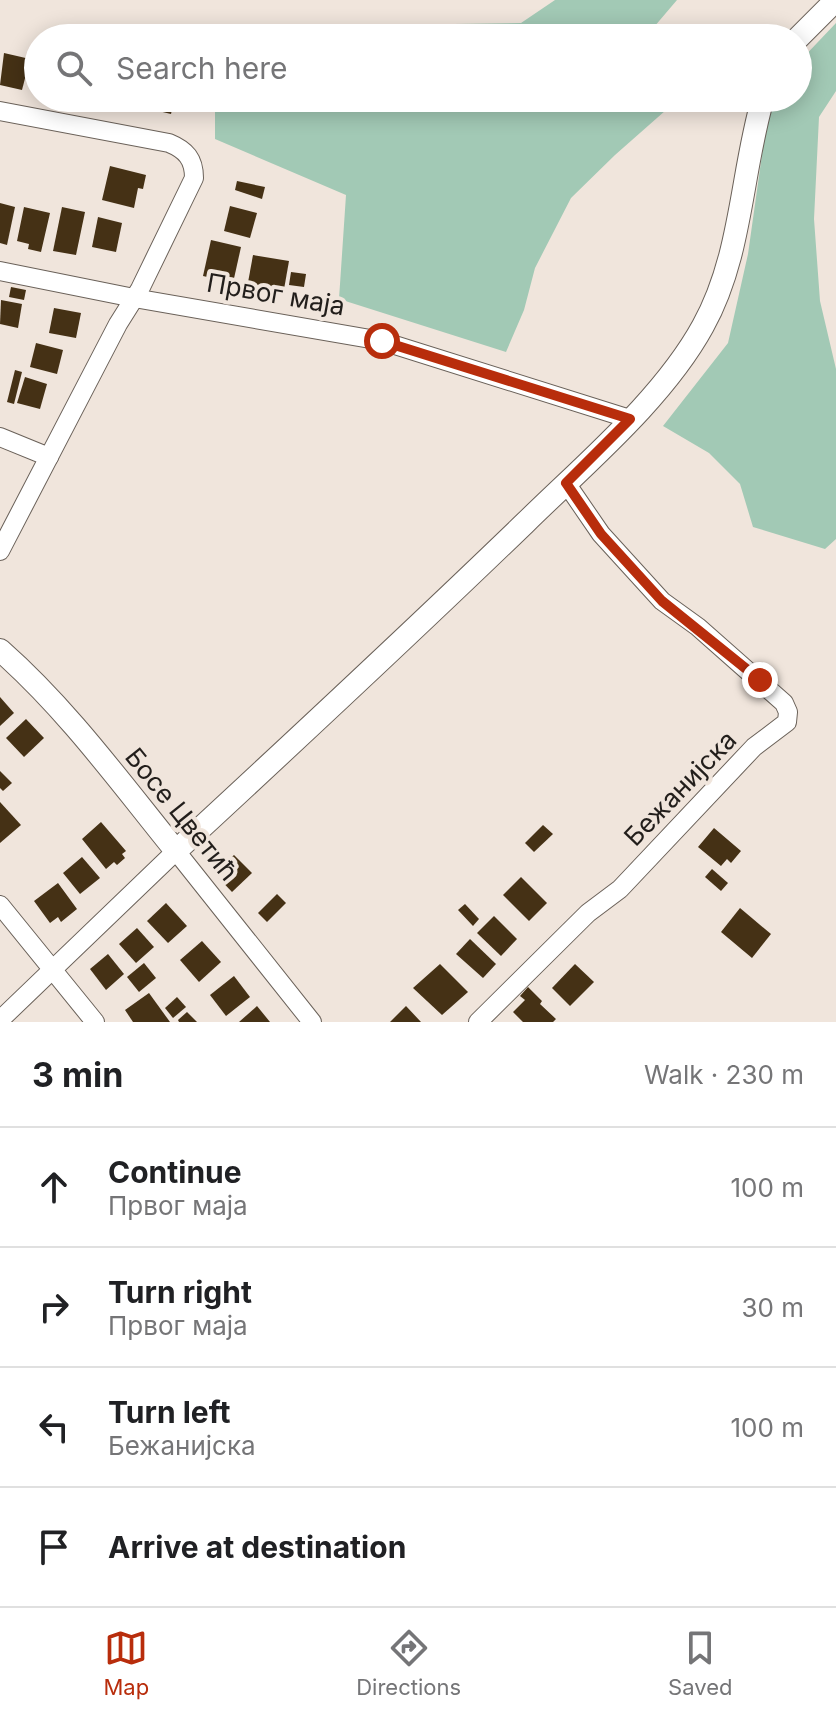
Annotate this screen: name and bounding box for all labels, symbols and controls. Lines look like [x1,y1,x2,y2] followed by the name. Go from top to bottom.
[24,24,812,112] search box
[52,46,96,90] icon: search
[116,50,288,86] text: Search here
[205,267,347,321] street label: Првог маја
[364,323,400,359] route start
[742,662,778,698] route end
[618,724,742,852] street label: Бежанијска
[119,741,245,887] street label: Босе Цветић
[32,1054,123,1095] text: 3 min
[644,1059,804,1090] text: Walk · 230 m
[108,1154,242,1190] text: Continue
[32,1165,76,1209] icon: ahead
[731,1172,804,1203] text: 100 m
[108,1190,248,1221] text: Првог маја
[108,1274,252,1310] text: Turn right
[32,1285,76,1329] icon: right
[741,1292,804,1323] text: 30 m
[108,1310,248,1341] text: Првог маја
[108,1394,230,1430] text: Turn left
[32,1405,76,1449] icon: left
[731,1412,804,1443] text: 100 m
[108,1430,256,1461] text: Бежанијска
[32,1525,76,1569] icon: arrive
[108,1529,406,1565] text: Arrive at destination
[104,1626,149,1700] tab: Map
[356,1626,461,1700] tab: Directions
[668,1626,732,1700] tab: Saved

